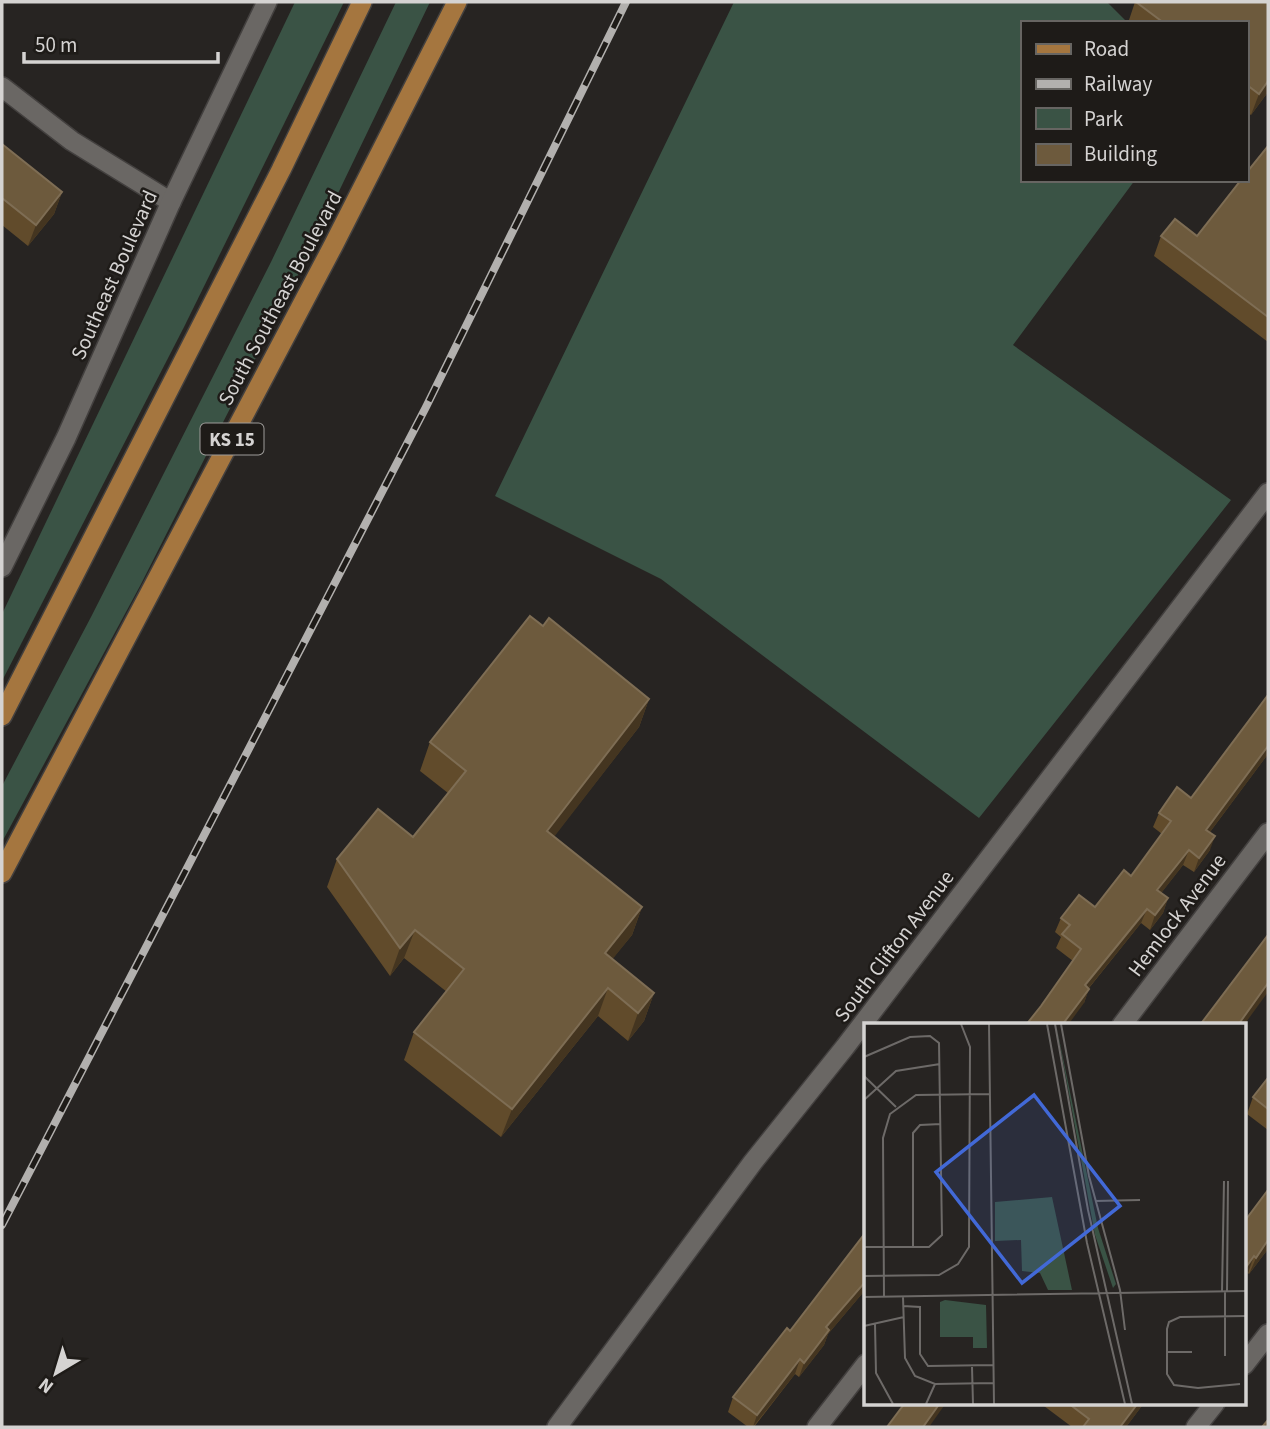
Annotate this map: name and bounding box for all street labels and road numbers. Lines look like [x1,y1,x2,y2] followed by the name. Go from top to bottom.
[63,185,165,365] street label: Southeast Boulevard
[211,185,349,411] street label: South Southeast Boulevard
[201,424,264,454] road number: KS 15
[1121,847,1233,983] street label: Hemlock Avenue
[827,864,961,1028] street label: South Clifton Avenue

